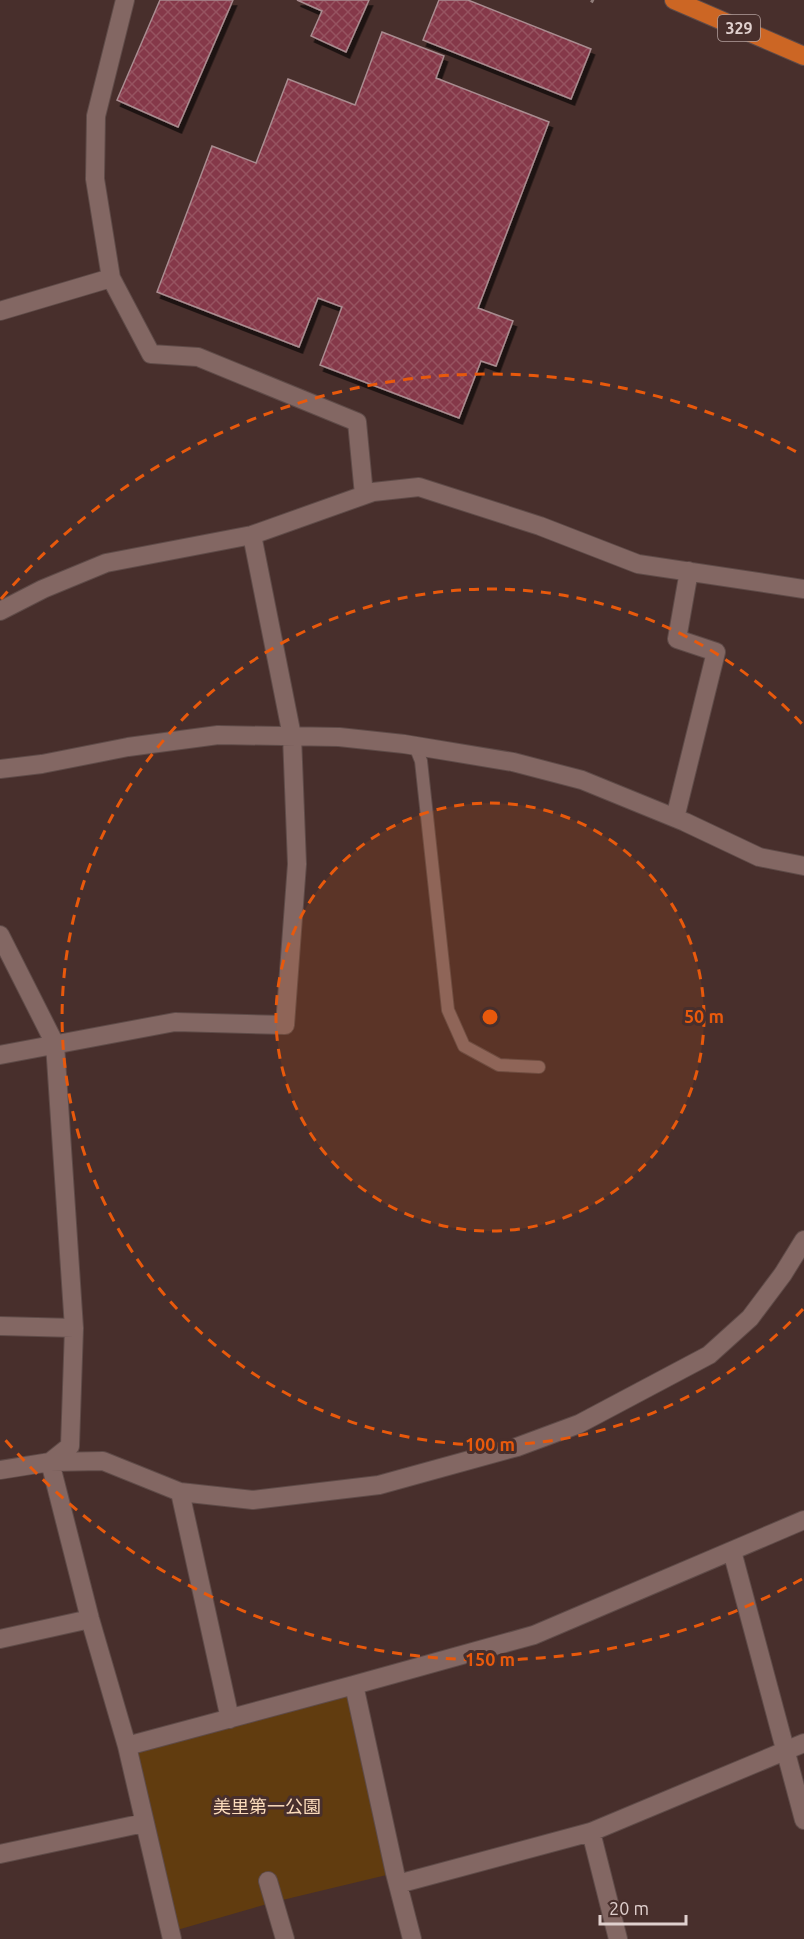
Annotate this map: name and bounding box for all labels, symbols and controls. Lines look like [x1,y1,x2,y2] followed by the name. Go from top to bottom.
[718,15,760,41] road number: 329
[684,1006,724,1026] text: 50 m
[480,1007,500,1027] centre of rings
[465,1434,515,1454] text: 100 m
[465,1649,515,1669] text: 150 m
[213,1796,321,1816] park label: 美里第一公園
[600,1888,686,1926] scale bar
[609,1898,649,1918] text: 20 m

